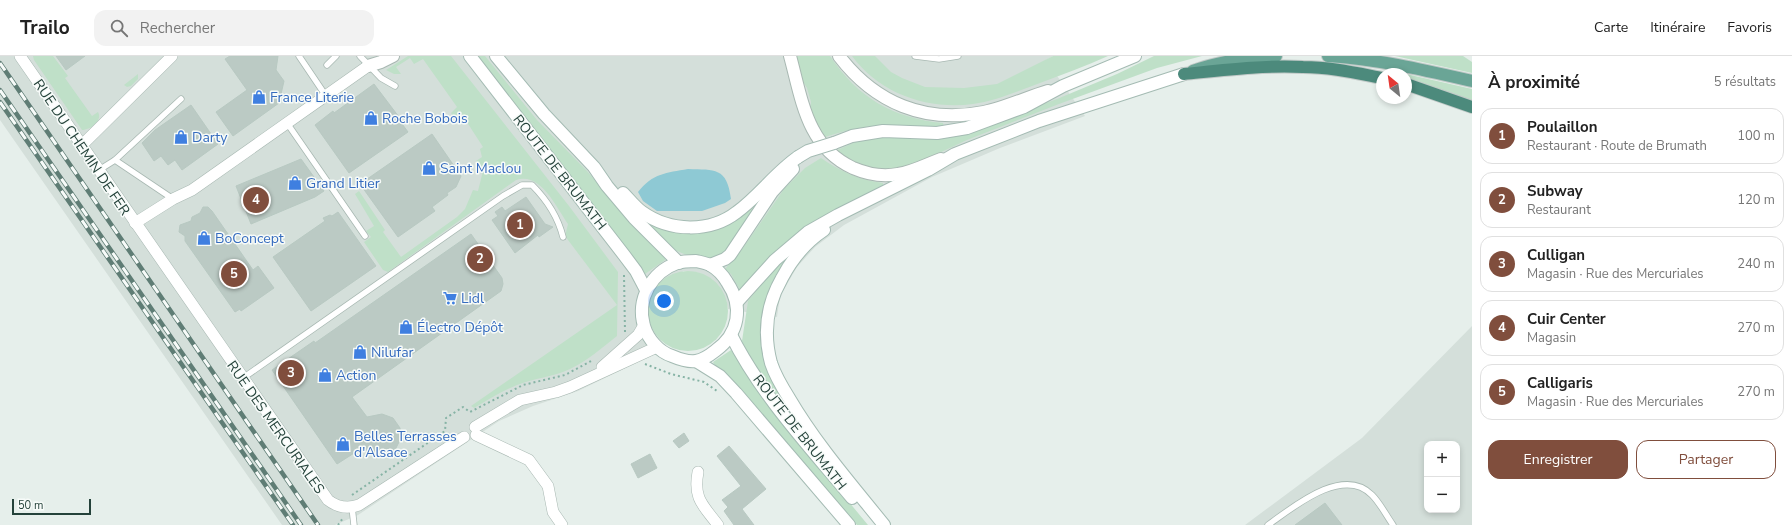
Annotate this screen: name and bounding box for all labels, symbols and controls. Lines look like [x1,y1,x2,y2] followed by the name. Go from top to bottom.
[94,10,374,46] search box
[20,15,70,41] text: Trailo
[108,17,130,39] icon: search
[140,18,215,38] text: Rechercher
[1594,18,1628,37] text: Carte
[1650,18,1705,37] text: Itinéraire
[1727,18,1772,37] text: Favoris
[1376,68,1412,104] north arrow
[1488,71,1580,94] text: À proximité
[1714,73,1776,91] text: 5 résultats
[29,75,134,219] street label: RUE DU CHEMIN DE FER
[270,88,354,107] place label: France Literie
[251,89,267,105] shop icon: France Literie
[382,109,468,128] place label: Roche Bobois
[363,110,379,126] shop icon: Roche Bobois
[508,111,611,234] street label: ROUTE DE BRUMATH
[1527,117,1597,137] text: Poulaillon
[1498,127,1506,145] text: 1
[1737,127,1775,145] text: 100 m
[192,128,228,147] place label: Darty
[173,129,189,145] shop icon: Darty
[1527,137,1707,155] text: Restaurant · Route de Brumath
[440,159,521,178] place label: Saint Maclou
[421,160,437,176] shop icon: Saint Maclou
[306,174,380,193] place label: Grand Litier
[287,175,303,191] shop icon: Grand Litier
[1527,181,1583,201] text: Subway
[243,185,269,215] pin: 4
[1498,191,1506,209] text: 2
[1737,191,1775,209] text: 120 m
[1527,201,1591,219] text: Restaurant
[507,210,533,240] pin: 1
[215,229,284,248] place label: BoConcept
[196,230,212,246] shop icon: BoConcept
[467,244,493,274] pin: 2
[1527,245,1585,265] text: Culligan
[1498,255,1506,273] text: 3
[1737,255,1775,273] text: 240 m
[221,259,247,289] pin: 5
[1527,265,1704,283] text: Magasin · Rue des Mercuriales
[461,289,485,308] place label: Lidl
[442,290,458,306] supermarket icon: Lidl
[654,291,674,311] your location
[1527,309,1606,329] text: Cuir Center
[417,318,503,337] place label: Électro Dépôt
[398,319,414,335] shop icon: Électro Dépôt
[1498,319,1506,337] text: 4
[1737,319,1775,337] text: 270 m
[1527,329,1576,347] text: Magasin
[371,343,414,362] place label: Nilufar
[352,344,368,360] shop icon: Nilufar
[222,357,329,498] street label: RUE DES MERCURIALES
[278,358,304,388] pin: 3
[336,366,377,385] place label: Action
[317,367,333,383] shop icon: Action
[748,371,851,494] street label: ROUTE DE BRUMATH
[1527,373,1593,393] text: Calligaris
[1498,383,1506,401] text: 5
[1737,383,1775,401] text: 270 m
[1527,393,1704,411] text: Magasin · Rue des Mercuriales
[354,427,457,462] place label: Belles Terrasses d'Alsace
[335,436,351,452] shop icon: Belles Terrasses d'Alsace
[1488,440,1628,479] button: Enregistrer
[1636,440,1776,479] button: Partager
[1424,441,1460,513] map controls
[1424,441,1460,477] button: +
[1424,477,1460,513] button: −
[12,497,91,516] scale bar
[18,498,43,513] text: 50 m

